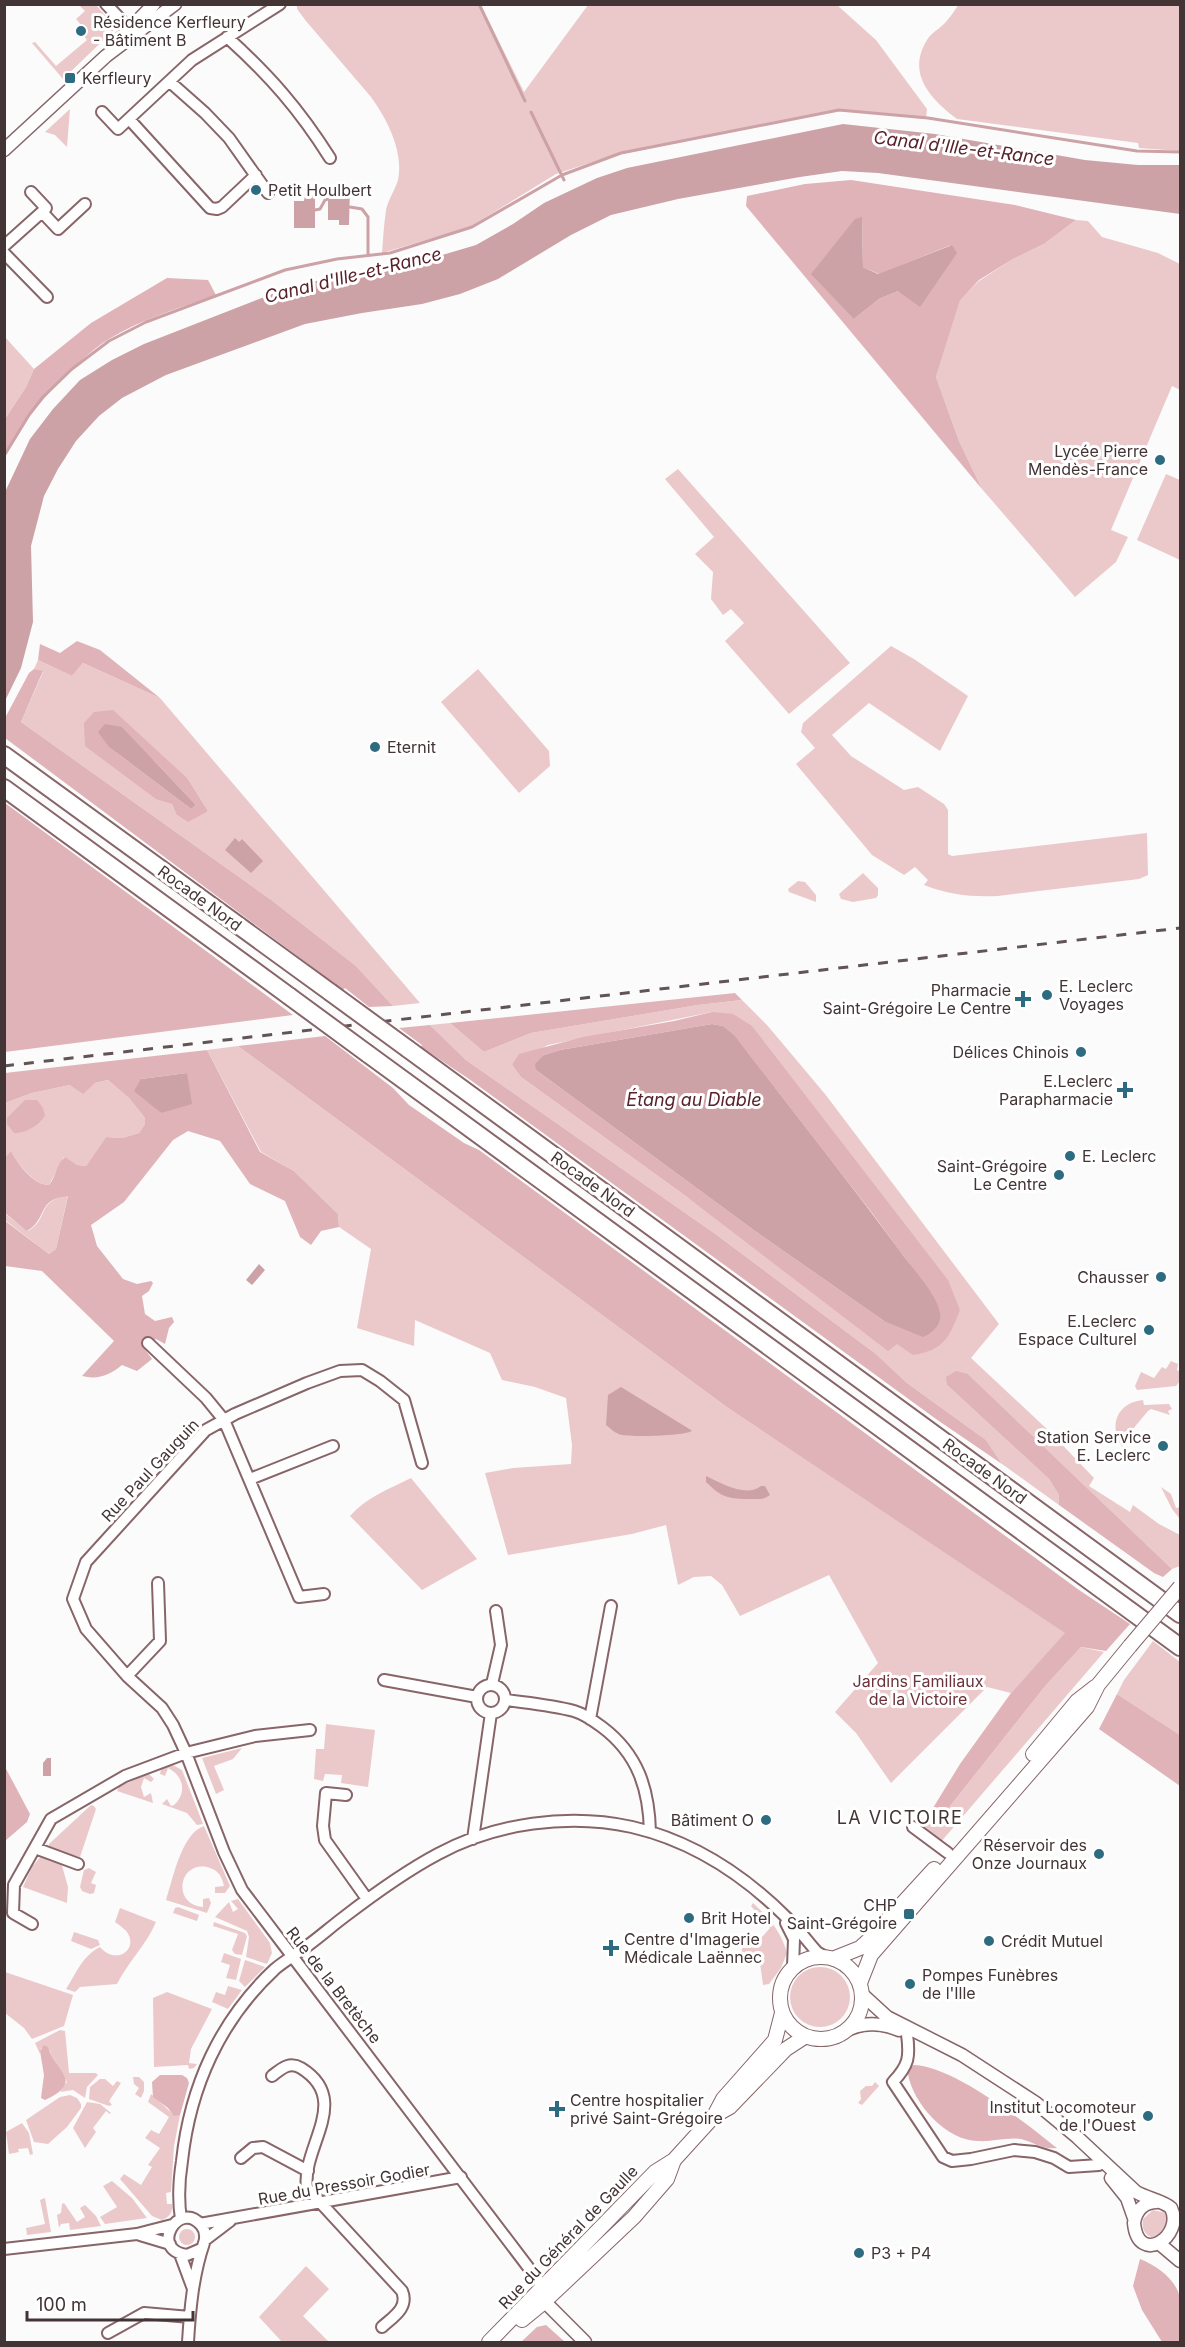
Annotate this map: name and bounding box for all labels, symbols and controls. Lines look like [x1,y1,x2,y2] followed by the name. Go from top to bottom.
[93,12,246,50] place label: Résidence Kerfleury - Bâtiment B
[74,24,88,38] marker: Résidence Kerfleury - Bâtiment B
[82,68,152,88] place label: Kerfleury
[63,71,77,85] marker: Kerfleury
[872,126,1056,170] water label: Canal d'Ille-et-Rance
[268,180,372,200] place label: Petit Houlbert
[249,183,263,197] marker: Petit Houlbert
[262,243,444,307] water label: Canal d'Ille-et-Rance
[1028,441,1148,479] place label: Lycée Pierre Mendès-France
[1153,453,1167,467] marker: Lycée Pierre Mendès-France
[387,737,436,757] place label: Eternit
[368,740,382,754] marker: Eternit
[154,861,246,935] street label: Rocade Nord
[1059,976,1133,1014] place label: E. Leclerc Voyages
[823,980,1011,1018] place label: Pharmacie Saint-Grégoire Le Centre
[1040,988,1054,1002] marker: E. Leclerc Voyages
[1016,992,1030,1006] marker: Pharmacie Saint-Grégoire Le Centre
[953,1042,1069,1062] place label: Délices Chinois
[1074,1045,1088,1059] marker: Délices Chinois
[999,1071,1113,1109] place label: E.Leclerc Parapharmacie
[1118,1083,1132,1097] marker: E.Leclerc Parapharmacie
[626,1088,762,1110] water label: Étang au Diable
[1082,1146,1156,1166] place label: E. Leclerc
[547,1147,639,1221] street label: Rocade Nord
[1063,1149,1077,1163] marker: E. Leclerc
[937,1156,1047,1194] place label: Saint-Grégoire Le Centre
[1052,1168,1066,1182] marker: Saint-Grégoire Le Centre
[1077,1267,1149,1287] place label: Chausser
[1154,1270,1168,1284] marker: Chausser
[1018,1311,1137,1349] place label: E.Leclerc Espace Culturel
[1142,1323,1156,1337] marker: E.Leclerc Espace Culturel
[97,1414,203,1526] street label: Rue Paul Gauguin
[1037,1427,1151,1465] place label: Station Service E. Leclerc
[939,1434,1031,1508] street label: Rocade Nord
[1156,1439,1170,1453] marker: Station Service E. Leclerc
[853,1671,984,1709] park label: Jardins Familiaux de la Victoire
[837,1807,963,1828] district label: LA VICTOIRE
[671,1810,754,1830] place label: Bâtiment O
[759,1813,773,1827] marker: Bâtiment O
[972,1835,1087,1873] place label: Réservoir des Onze Journaux
[1092,1847,1106,1861] marker: Réservoir des Onze Journaux
[787,1895,897,1933] place label: CHP Saint-Grégoire
[902,1907,916,1921] marker: CHP Saint-Grégoire
[701,1908,771,1928] place label: Brit Hotel
[682,1911,696,1925] marker: Brit Hotel
[282,1923,386,2047] street label: Rue de la Bretèche
[624,1929,762,1967] place label: Centre d'Imagerie Médicale Laënnec
[1001,1931,1103,1951] place label: Crédit Mutuel
[982,1934,996,1948] marker: Crédit Mutuel
[602,1939,620,1957] marker: Centre d'Imagerie Médicale Laënnec
[922,1965,1058,2003] place label: Pompes Funèbres de l'Ille
[903,1977,917,1991] marker: Pompes Funèbres de l'Ille
[570,2090,723,2128] place label: Centre hospitalier privé Saint-Grégoire
[989,2097,1136,2135] place label: Institut Locomoteur de l'Ouest
[548,2100,566,2118] marker: Centre hospitalier privé Saint-Grégoire
[1141,2109,1155,2123] marker: Institut Locomoteur de l'Ouest
[257,2159,431,2209] street label: Rue du Pressoir Godier
[494,2161,642,2313] street label: Rue du Général de Gaulle
[871,2243,931,2263] place label: P3 + P4
[852,2246,866,2260] marker: P3 + P4
[27,2284,194,2322] scale bar
[36,2294,87,2315] text: 100 m

